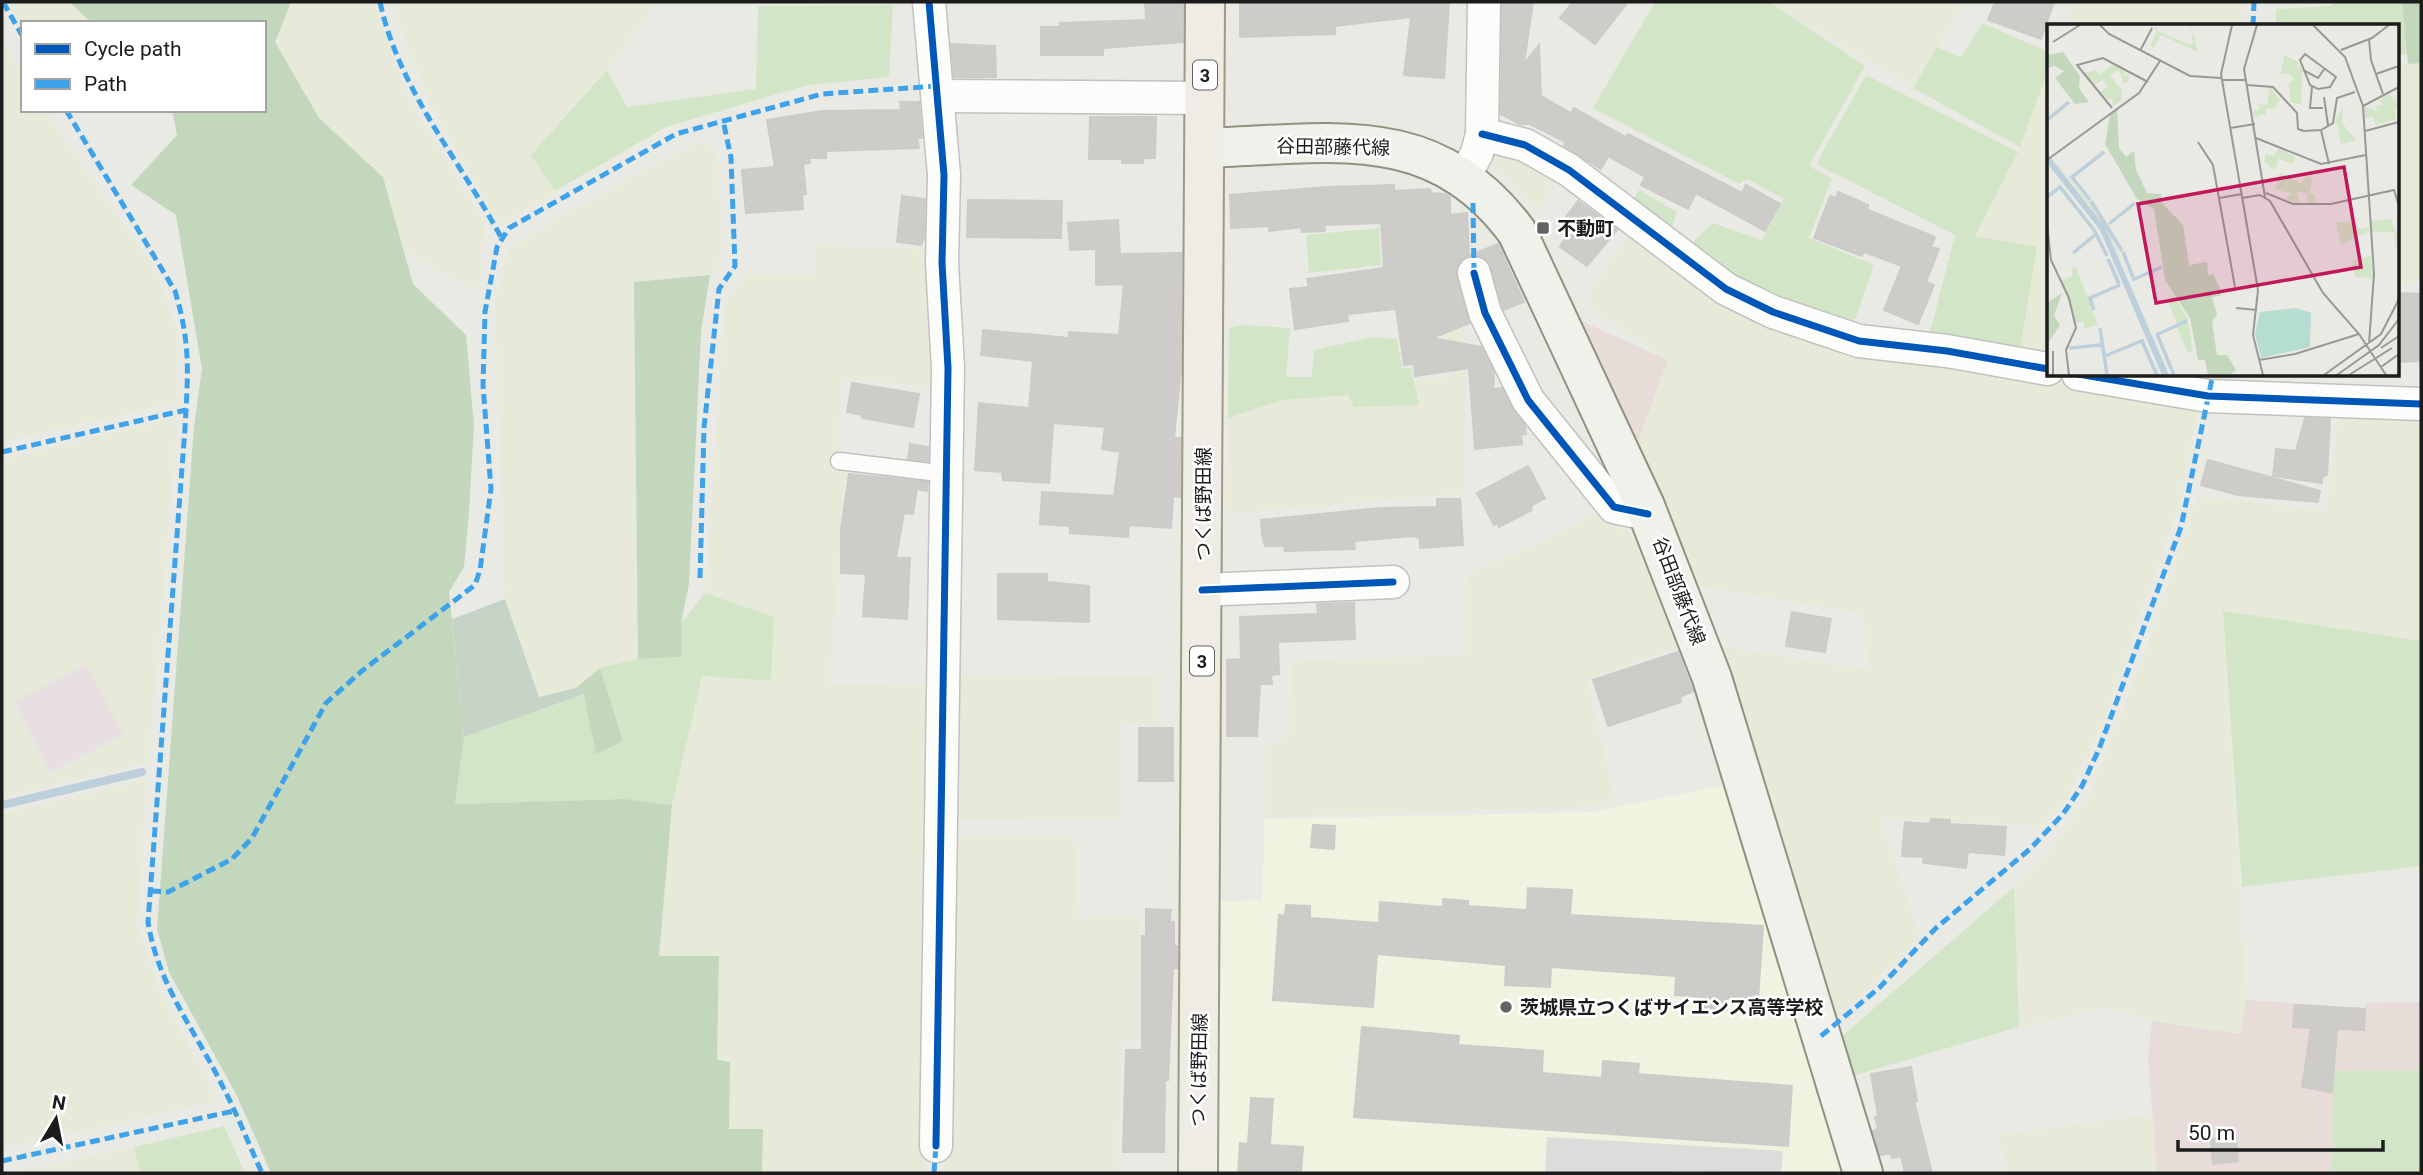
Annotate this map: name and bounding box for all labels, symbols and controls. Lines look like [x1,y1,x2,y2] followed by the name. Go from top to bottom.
[21,21,266,112] legend
[2047,24,2398,376] inset map
[84,37,182,61] text: Cycle path
[1193,60,1217,90] road number: 3
[84,72,127,96] text: Path
[1276,135,1390,159] street label: 谷田部藤代線
[1557,217,1614,240] place label: 不動町
[1535,220,1551,236] marker: 不動町
[1192,447,1215,561] street label: つくば野田線
[1648,534,1710,648] street label: 谷田部藤代線
[1190,646,1214,676] road number: 3
[1520,996,1823,1019] place label: 茨城県立つくばサイエンス高等学校
[1498,999,1514,1015] marker: 茨城県立つくばサイエンス高等学校
[1187,1013,1211,1127] street label: つくば野田線
[21,1084,91,1154] north arrow
[50,1090,67,1115] text: N
[2178,1108,2383,1152] scale bar
[2188,1121,2235,1145] text: 50 m

